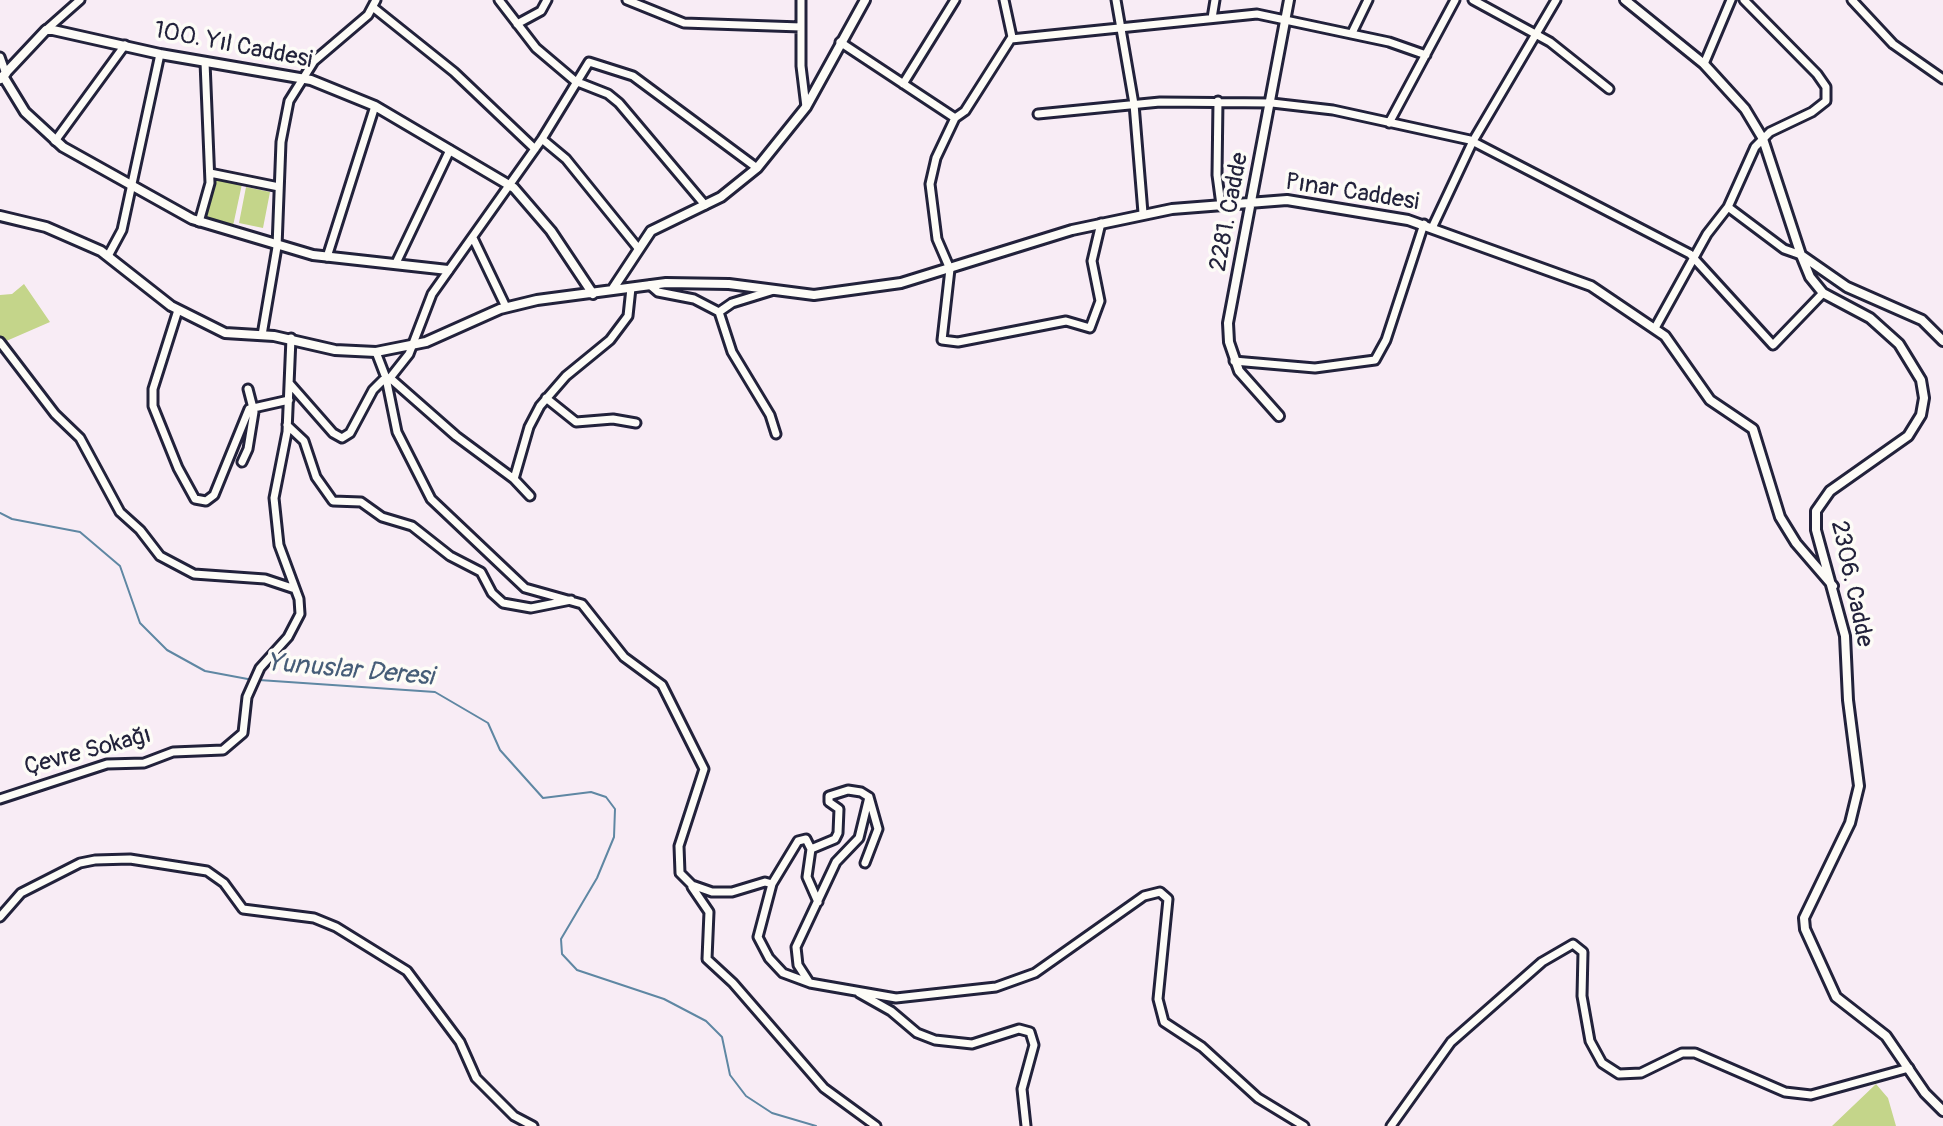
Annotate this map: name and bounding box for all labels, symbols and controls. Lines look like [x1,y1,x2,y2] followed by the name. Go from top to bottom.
[151,17,315,75] street label: 100. Yıl Caddesi
[1204,150,1256,274] street label: 2281. Cadde
[1283,168,1421,218] street label: Pınar Caddesi
[1824,518,1878,650] street label: 2306. Cadde
[265,648,435,694] water label: Yunuslar Deresi
[22,721,154,783] street label: Çevre Sokağı

